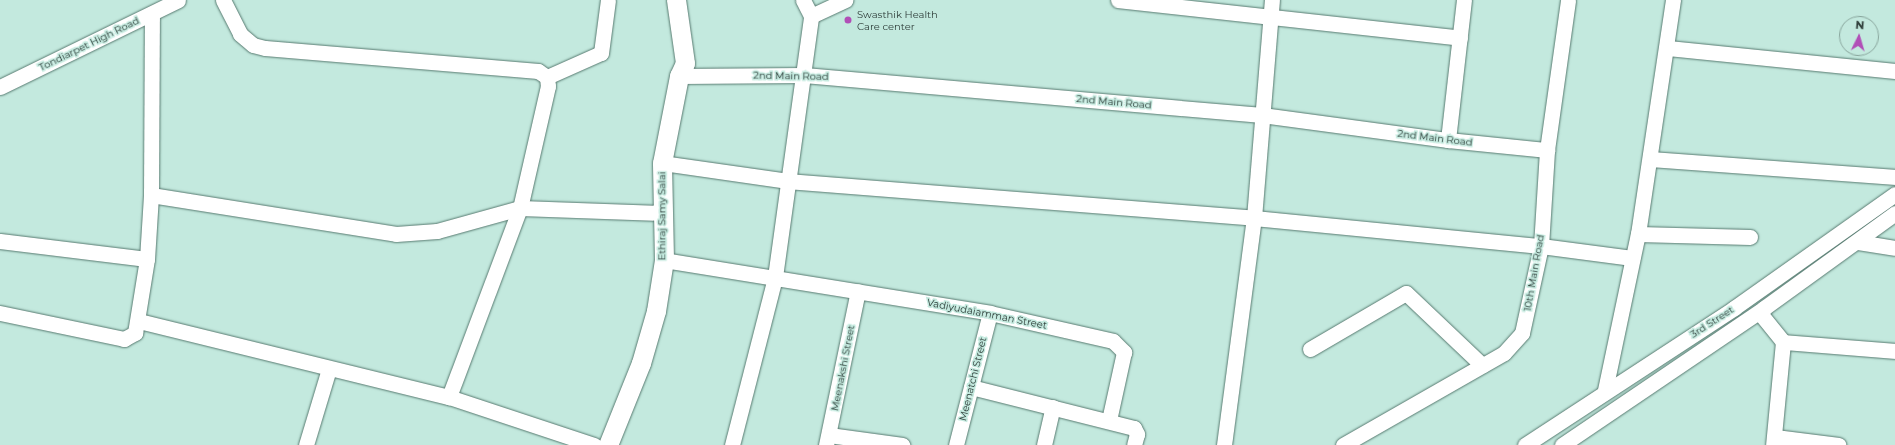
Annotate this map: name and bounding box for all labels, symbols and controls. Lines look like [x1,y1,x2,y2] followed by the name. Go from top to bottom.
[857,8,938,32] place label: Swasthik Health Care center
[37,14,141,74] street label: Tondiarpet High Road
[842,14,854,26] marker: Swasthik Health Care center
[1839,16,1879,56] north arrow
[1855,18,1865,32] text: N
[753,69,829,83] street label: 2nd Main Road
[1076,93,1152,111] street label: 2nd Main Road
[1397,127,1473,149] street label: 2nd Main Road
[656,172,668,260] street label: Ethiraj Samy Salai
[1521,234,1547,312] street label: 10th Main Road
[926,296,1048,332] street label: Vadiyudaiamman Street
[1688,304,1736,340] street label: 3rd Street
[829,324,857,412] street label: Meenakshi Street
[957,336,989,422] street label: Meenatchi Street

